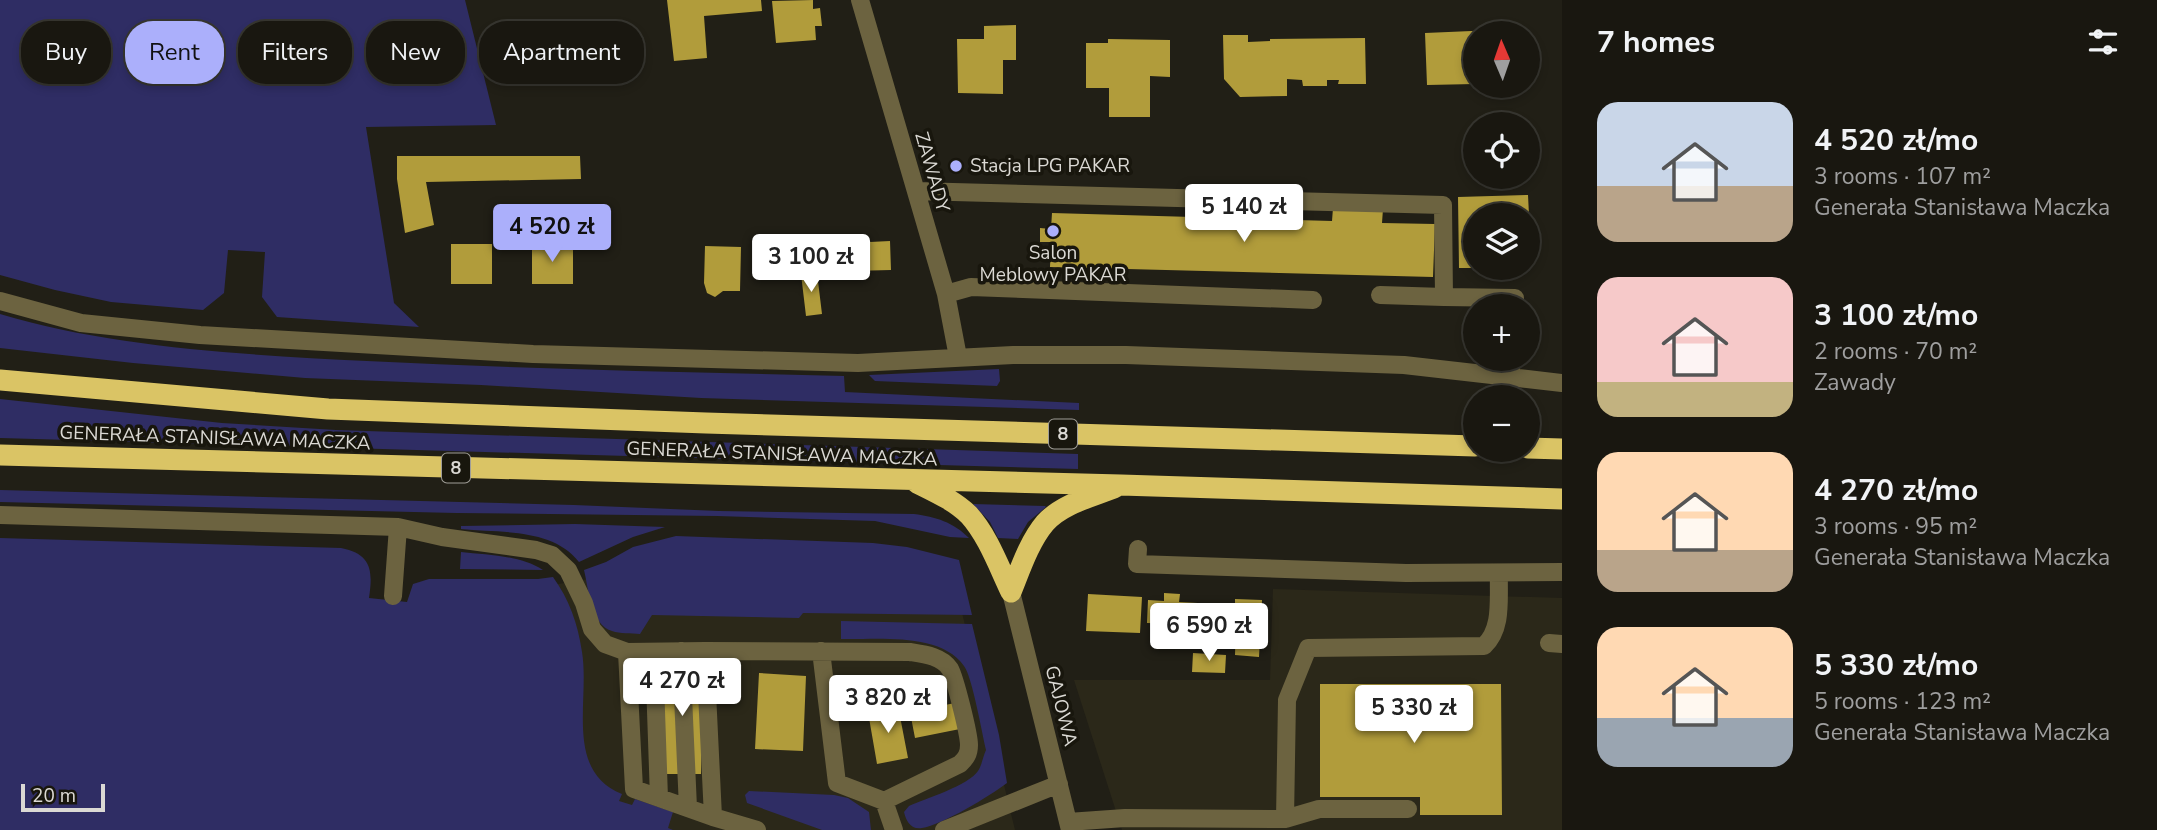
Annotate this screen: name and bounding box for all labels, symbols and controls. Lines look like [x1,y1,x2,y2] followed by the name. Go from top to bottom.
[21,21,111,84] chip: Buy
[125,21,224,84] chip: Rent
[238,21,352,84] chip: Filters
[366,21,465,84] chip: New
[479,21,644,84] chip: Apartment
[1463,21,1540,98] north arrow
[1463,21,1540,462] map controls
[1597,22,1715,63] text: 7 homes
[2084,23,2122,61] icon: filters
[1463,112,1540,189] button: locate
[1814,120,1978,161] text: 4 520 zł/mo
[908,129,956,216] street label: ZAWADY
[1653,130,1737,214] icon: home
[970,153,1130,179] place label: Stacja LPG PAKAR
[948,158,964,174] marker: Stacja LPG PAKAR
[1814,161,1991,192] text: 3 rooms · 107 m²
[1172,184,1316,244] pin: 5 140 zł
[1201,191,1287,222] text: 5 140 zł
[1814,192,2110,223] text: Generała Stanisława Maczka
[1463,203,1540,280] button: layers
[480,204,624,264] pin: 4 520 zł
[509,211,595,242] text: 4 520 zł
[1045,223,1061,239] marker: Salon Meblowy PAKAR
[739,234,883,294] pin: 3 100 zł
[980,240,1127,288] place label: Salon Meblowy PAKAR
[768,241,854,272] text: 3 100 zł
[1463,294,1540,371] button: +
[1814,295,1978,336] text: 3 100 zł/mo
[1653,305,1737,389] icon: home
[1814,336,1977,367] text: 2 rooms · 70 m²
[1814,367,1896,398] text: Zawady
[1463,385,1540,462] button: −
[59,420,371,456] street label: GENERAŁA STANISŁAWA MACZKA
[1049,420,1077,448] road number: 8
[626,436,938,472] street label: GENERAŁA STANISŁAWA MACZKA
[442,454,470,482] road number: 8
[1814,470,1978,511] text: 4 270 zł/mo
[1653,480,1737,564] icon: home
[1814,511,1977,542] text: 3 rooms · 95 m²
[1814,542,2110,573] text: Generała Stanisława Maczka
[1137,604,1281,663] pin: 6 590 zł
[1166,610,1252,641] text: 6 590 zł
[1814,645,1978,686] text: 5 330 zł/mo
[1653,655,1737,739] icon: home
[610,658,754,718] pin: 4 270 zł
[1038,663,1084,749] street label: GAJOWA
[639,665,725,696] text: 4 270 zł
[816,676,960,735] pin: 3 820 zł
[845,682,931,713] text: 3 820 zł
[1342,686,1486,745] pin: 5 330 zł
[1814,686,1991,717] text: 5 rooms · 123 m²
[1371,692,1457,723] text: 5 330 zł
[1814,717,2110,748] text: Generała Stanisława Maczka
[21,781,105,813] scale bar
[32,783,76,809] text: 20 m

